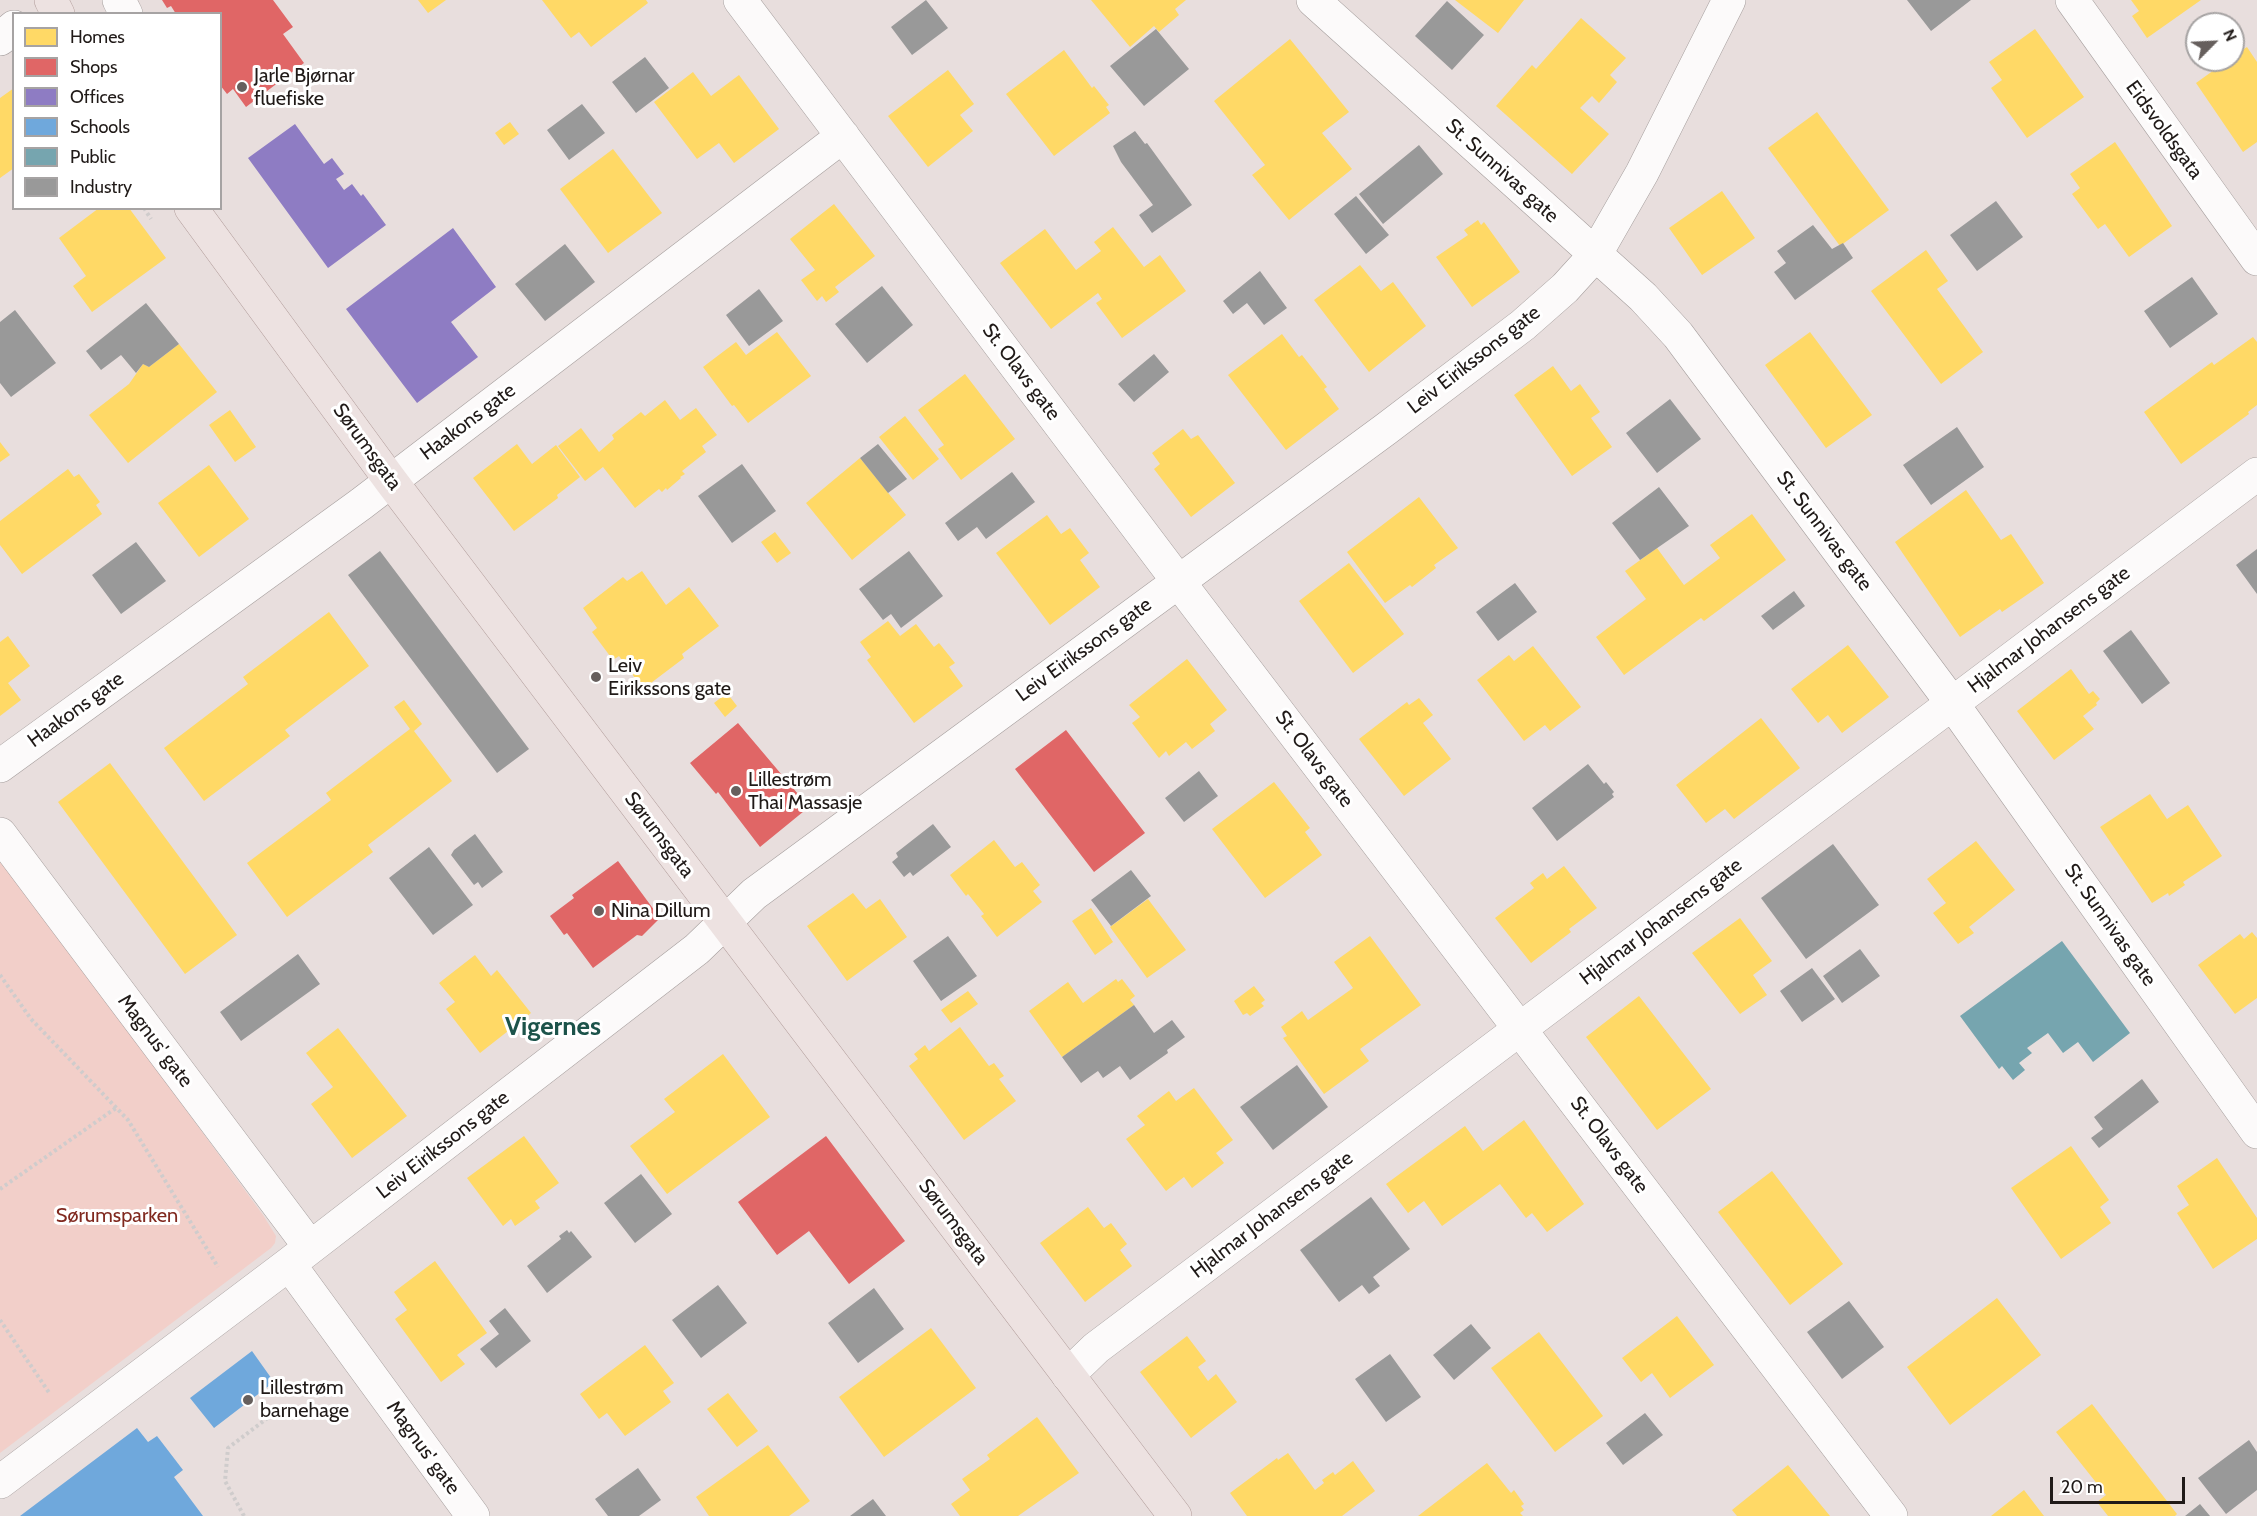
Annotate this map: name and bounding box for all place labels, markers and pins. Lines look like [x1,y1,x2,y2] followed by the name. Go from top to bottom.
[254,64,355,111] place label: Jarle Bjørnar fluefiske
[235,80,249,94] marker: Jarle Bjørnar fluefiske
[608,654,731,701] place label: Leiv Eirikssons gate
[589,670,603,684] marker: Leiv Eirikssons gate
[748,768,862,815] place label: Lillestrøm Thai Massasje
[729,784,743,798] marker: Lillestrøm Thai Massasje
[611,899,711,923] place label: Nina Dillum
[592,904,606,918] marker: Nina Dillum
[260,1376,349,1423] place label: Lillestrøm barnehage
[241,1393,255,1407] marker: Lillestrøm barnehage

